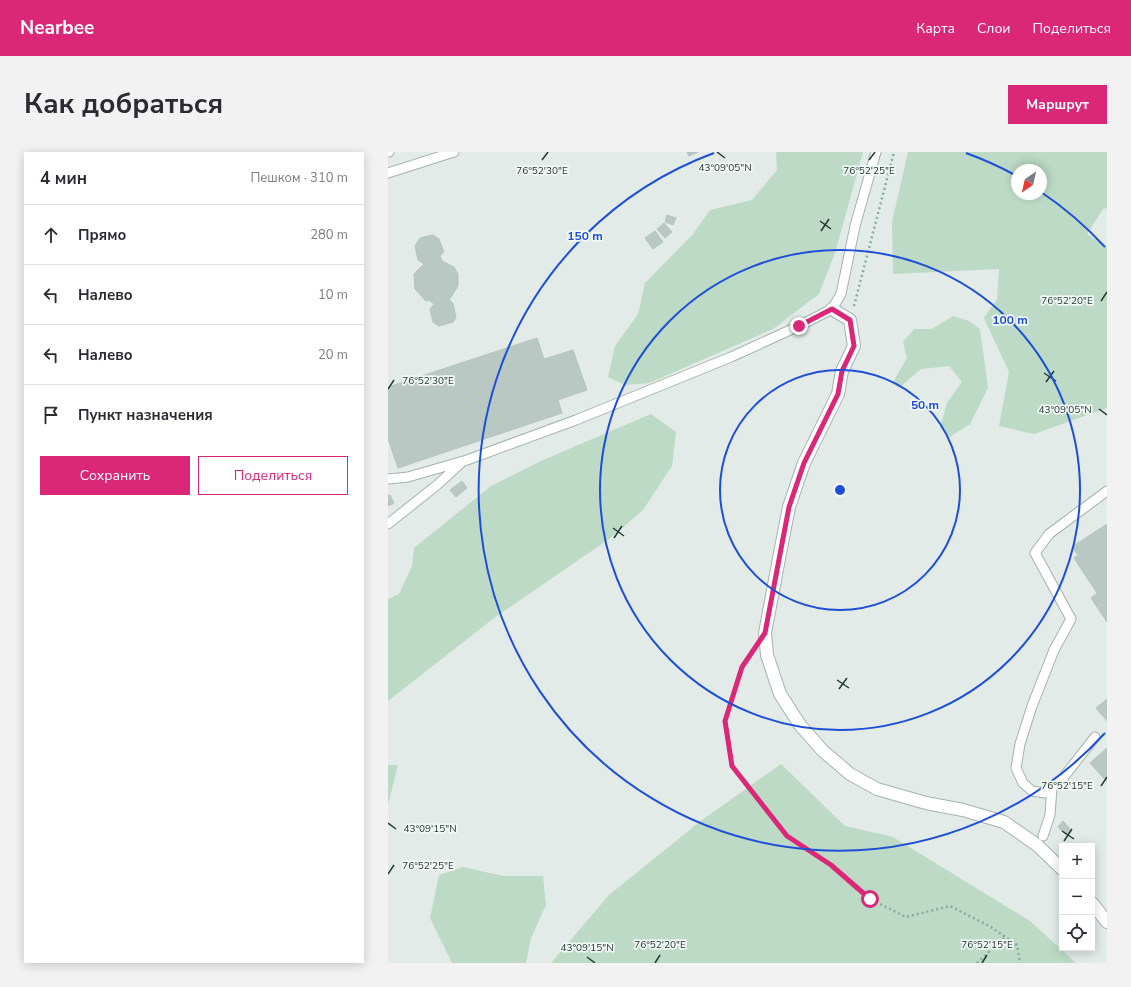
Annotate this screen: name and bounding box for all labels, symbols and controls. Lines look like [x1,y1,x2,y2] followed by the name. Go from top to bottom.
[20,15,94,41] text: Nearbee
[916,19,955,38] text: Карта
[977,19,1011,38] text: Слои
[1033,19,1111,38] text: Поделиться
[24,85,223,123] text: Как добраться
[1008,85,1107,124] button: Маршрут
[698,161,752,175] text: 43°09'05"N
[516,164,568,178] text: 76°52'30"E
[843,164,895,178] text: 76°52'25"E
[1011,164,1047,200] north arrow
[40,167,87,190] text: 4 мин
[250,169,348,187] text: Пешком · 310 m
[40,224,62,246] icon: ahead
[78,225,126,245] text: Прямо
[310,226,348,244] text: 280 m
[567,228,603,244] text: 150 m
[40,284,62,306] icon: left
[78,285,133,305] text: Налево
[318,286,348,304] text: 10 m
[1041,294,1093,308] text: 76°52'20"E
[992,312,1028,328] text: 100 m
[790,317,808,335] route end
[40,344,62,366] icon: left
[78,345,133,365] text: Налево
[318,346,348,364] text: 20 m
[402,374,454,388] text: 76°52'30"E
[911,397,939,413] text: 50 m
[1038,403,1092,417] text: 43°09'05"N
[40,404,62,426] icon: arrive
[78,405,213,425] text: Пункт назначения
[40,456,190,495] button: Сохранить
[198,456,348,495] button: Поделиться
[833,483,847,497] centre of rings
[1041,779,1093,793] text: 76°52'15"E
[403,822,457,836] text: 43°09'15"N
[1059,843,1095,951] map controls
[1059,843,1095,879] button: +
[402,859,454,873] text: 76°52'25"E
[1059,879,1095,915] button: −
[861,890,879,908] route start
[1059,915,1095,951] button: locate
[634,938,686,952] text: 76°52'20"E
[961,938,1013,952] text: 76°52'15"E
[560,941,614,955] text: 43°09'15"N

